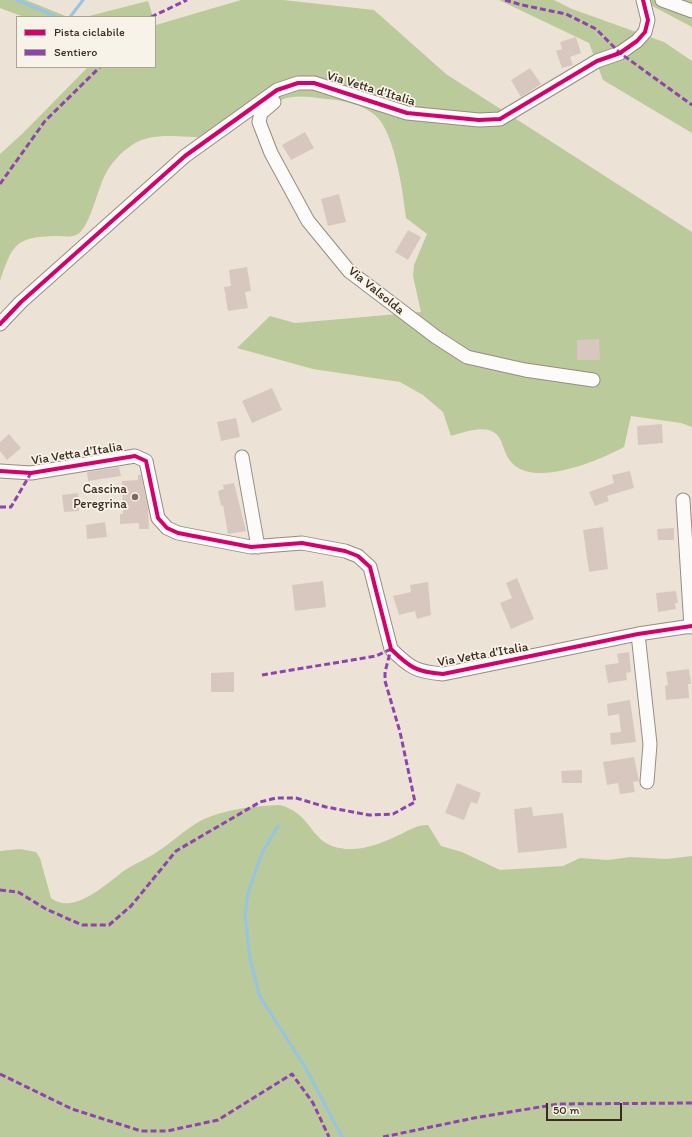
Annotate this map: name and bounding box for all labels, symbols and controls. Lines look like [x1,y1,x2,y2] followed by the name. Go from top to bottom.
[16,16,156,68] legend
[54,25,125,39] text: Pista ciclabile
[54,45,98,59] text: Sentiero
[325,68,417,110] street label: Via Vetta d'Italia
[345,264,407,318] street label: Via Valsolda
[30,439,124,469] street label: Via Vetta d'Italia
[73,482,127,513] place label: Cascina Peregrina
[130,492,140,502] marker: Cascina Peregrina
[436,639,530,671] street label: Via Vetta d'Italia
[548,1095,624,1121] scale bar
[553,1103,579,1117] text: 50 m

